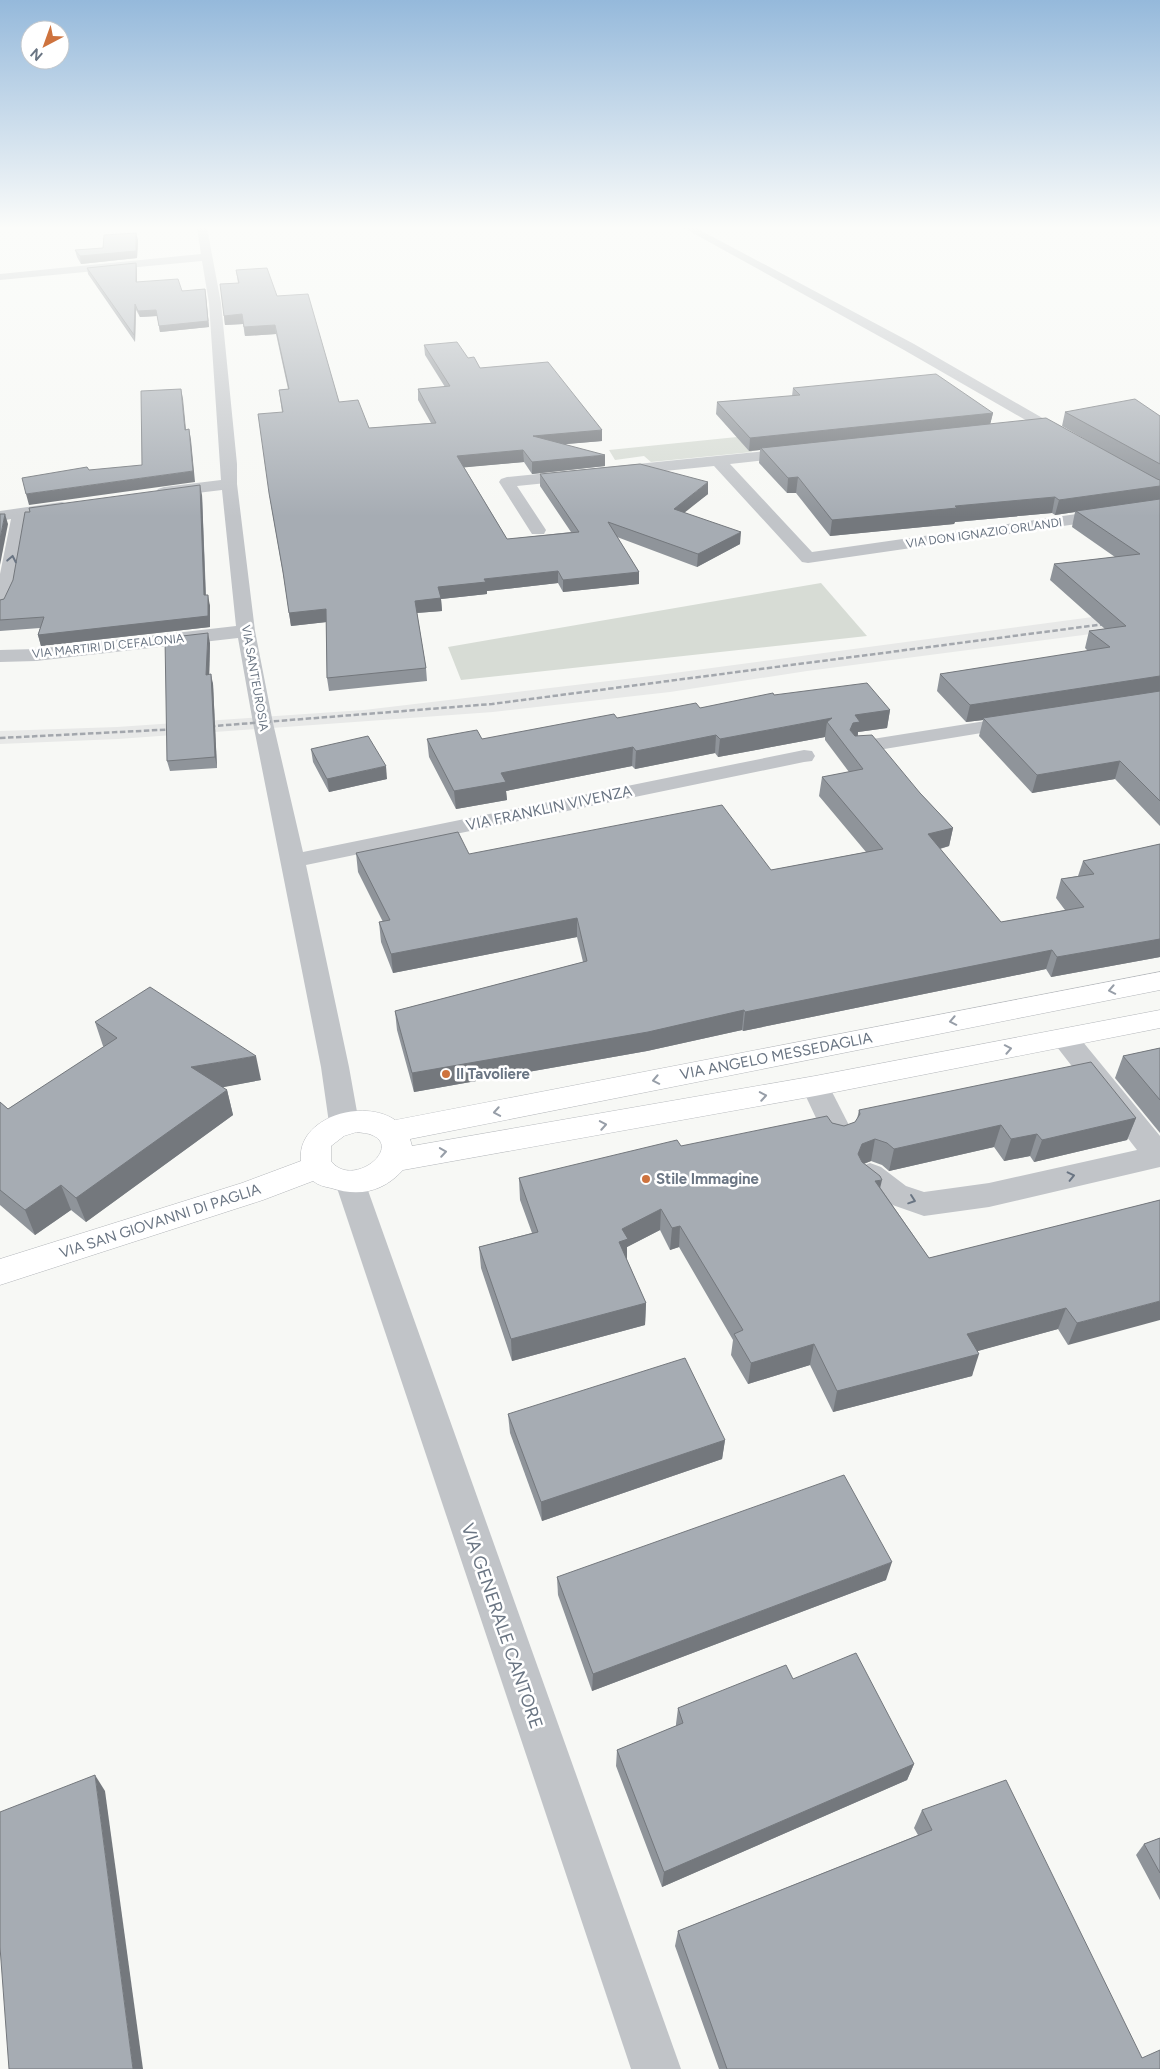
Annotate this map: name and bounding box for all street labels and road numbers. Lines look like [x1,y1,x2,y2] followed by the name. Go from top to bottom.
[905,515,1063,551] street label: VIA DON IGNAZIO ORLANDI
[239,624,271,732] street label: VIA SANT'EUROSIA
[31,631,185,661] street label: VIA MARTIRI DI CEFALONIA
[464,782,634,834] street label: VIA FRANKLIN VIVENZA
[678,1029,874,1083] street label: VIA ANGELO MESSEDAGLIA
[57,1180,263,1262] street label: VIA SAN GIOVANNI DI PAGLIA
[456,1520,548,1732] street label: VIA GENERALE CANTORE

